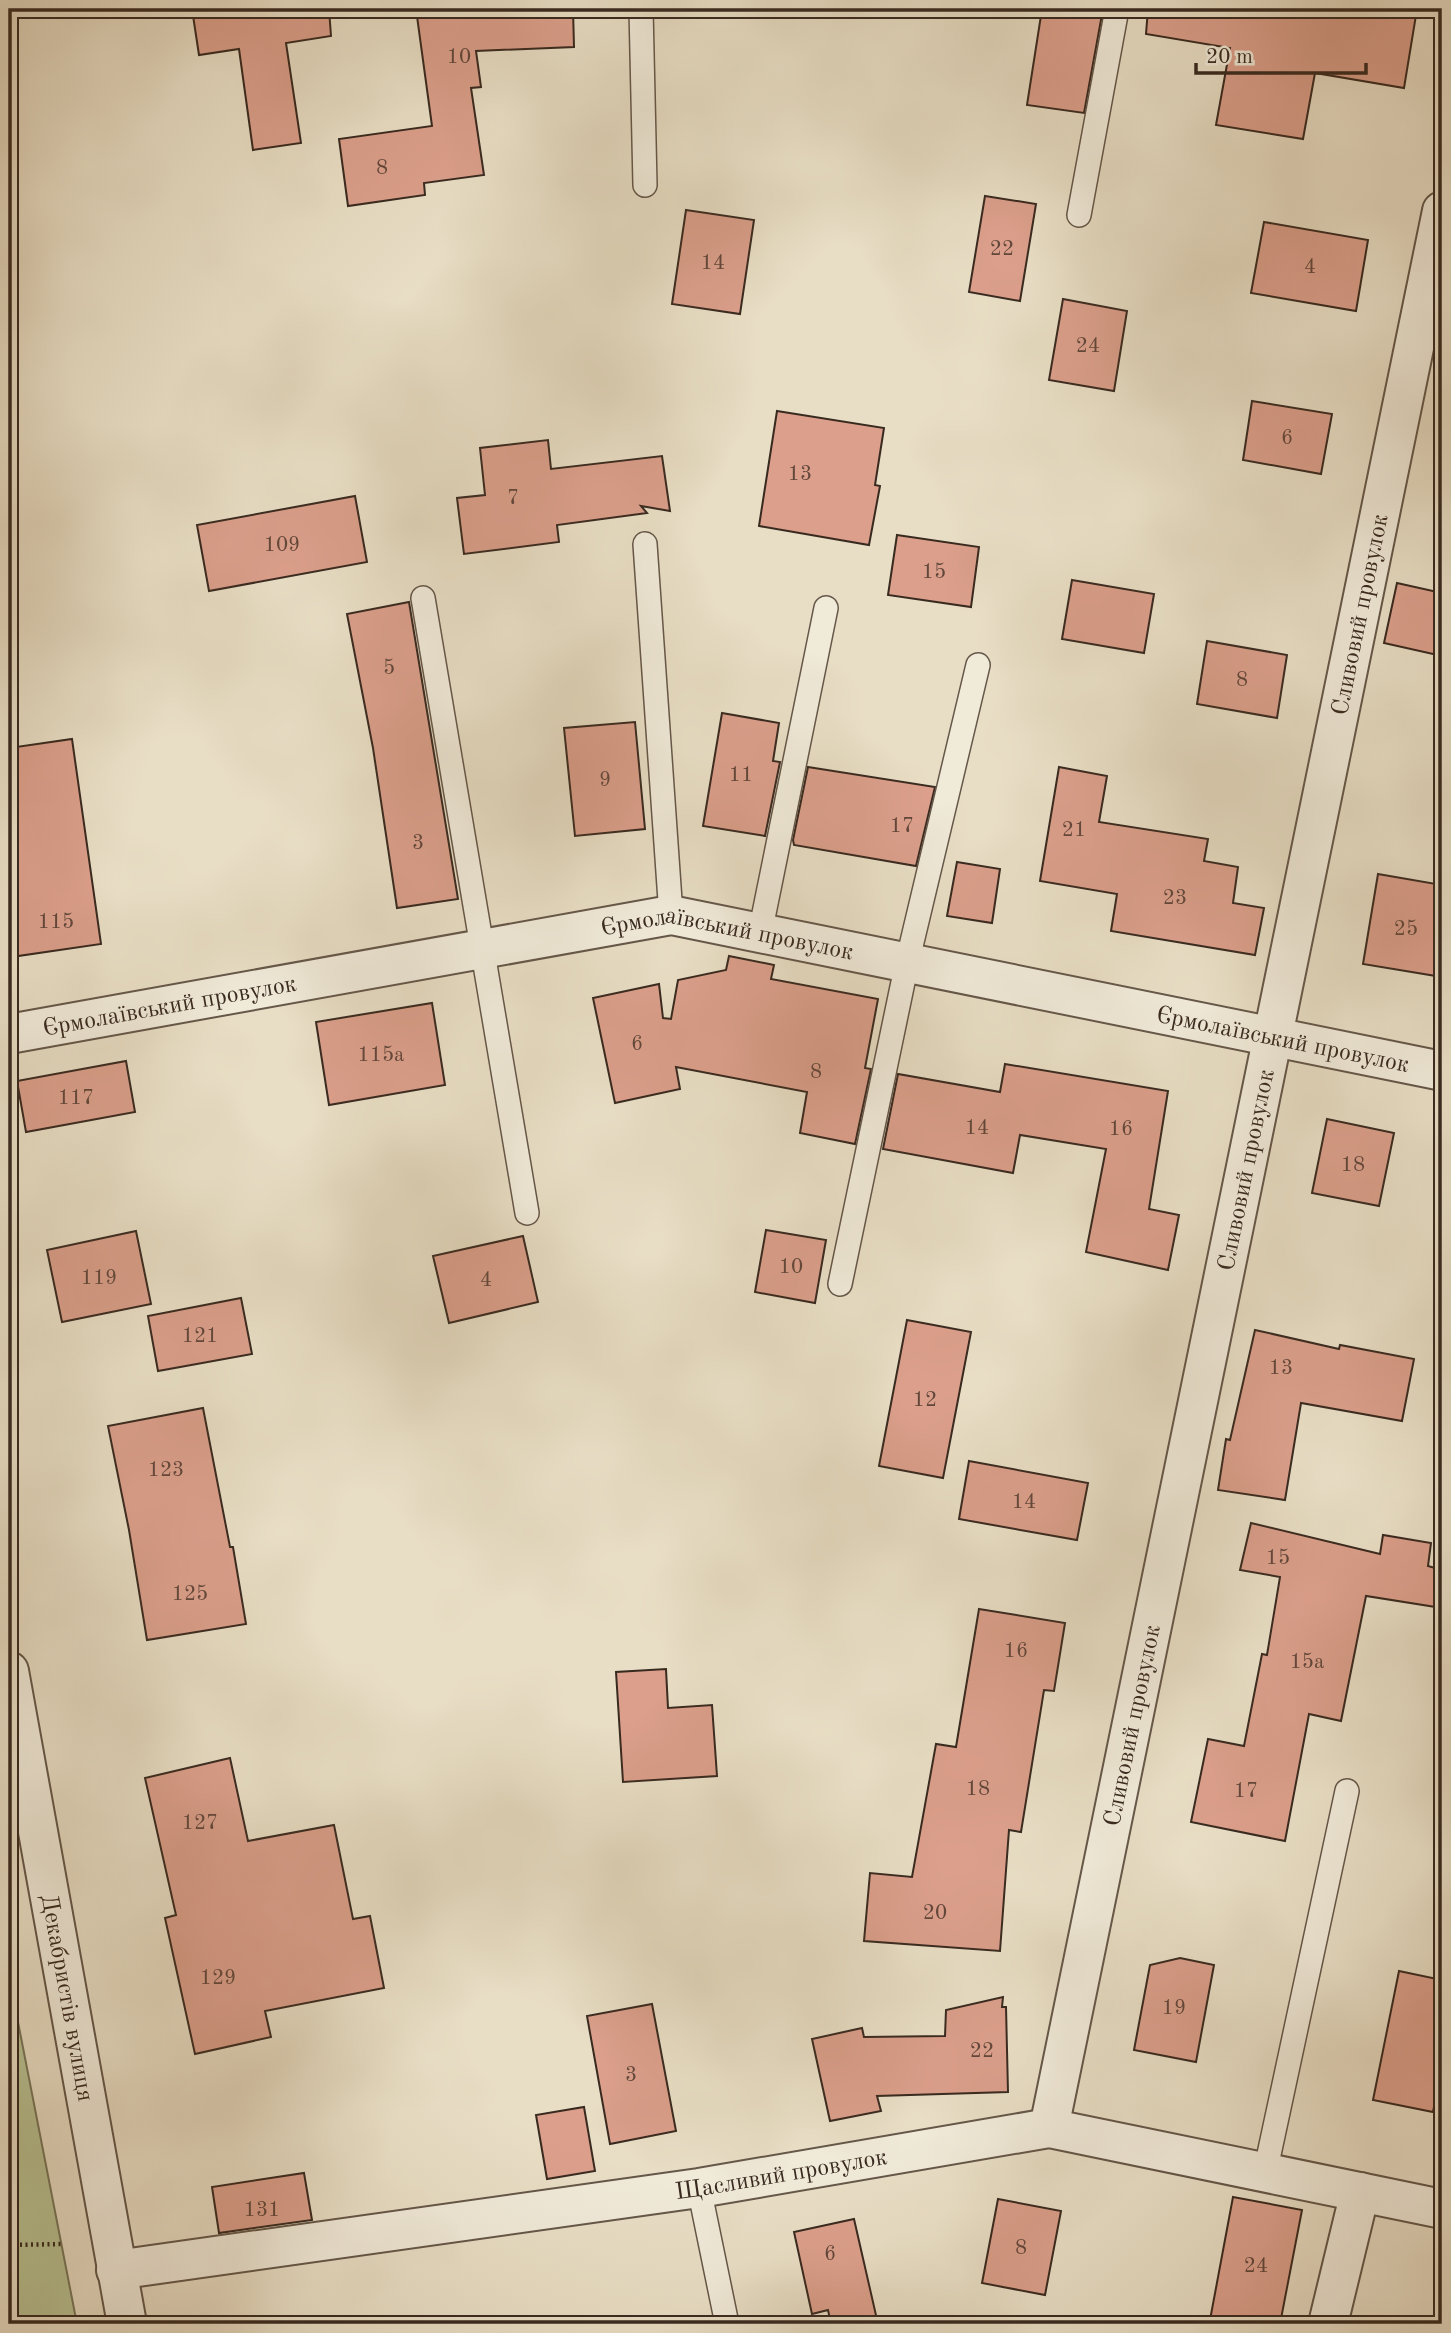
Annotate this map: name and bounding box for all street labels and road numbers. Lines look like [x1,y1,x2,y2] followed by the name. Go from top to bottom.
[1329,512,1394,718] street label: Сливовий провулок
[599,904,855,966] street label: Єрмолаївський провулок
[41,973,299,1042] street label: Єрмолаївський провулок
[1154,1004,1411,1078] street label: Єрмолаївський провулок
[1215,1067,1280,1273] street label: Сливовий провулок
[1101,1623,1166,1829] street label: Сливовий провулок
[36,1893,97,2104] street label: Декабристів вулиця
[674,2146,889,2205] street label: Щасливий провулок

